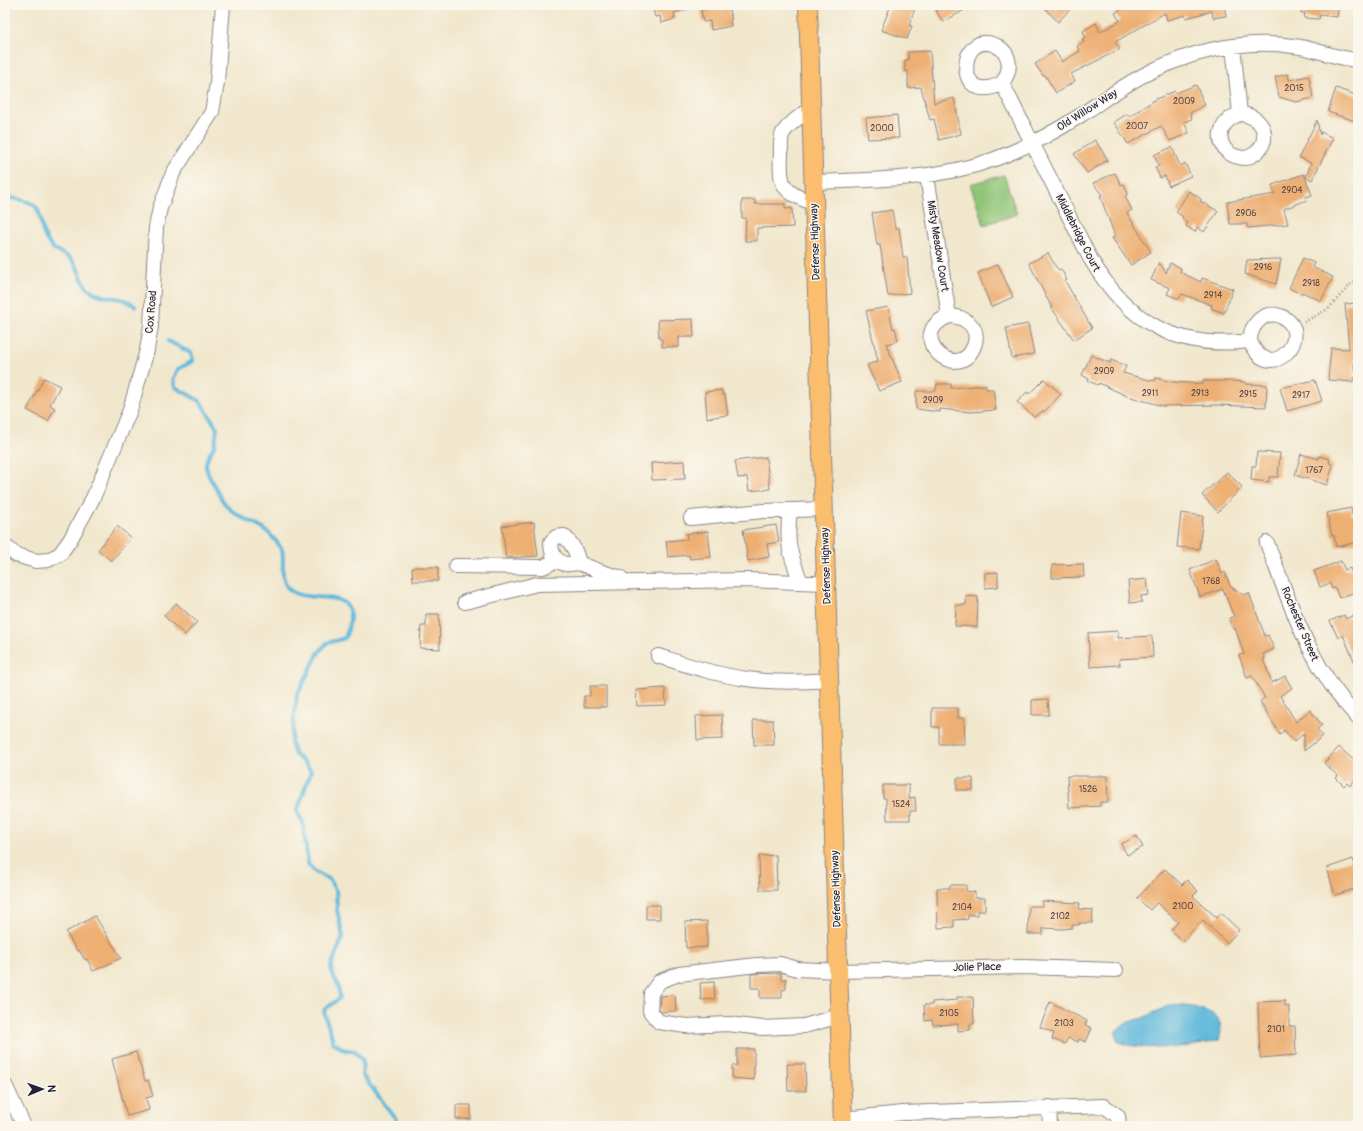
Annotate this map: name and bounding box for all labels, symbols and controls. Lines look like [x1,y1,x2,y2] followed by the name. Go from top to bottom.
[1284,83,1304,94] house number: 2015
[1054,86,1120,134] street label: Old Willow Way
[1173,96,1195,107] house number: 2009
[1126,121,1148,132] house number: 2007
[870,123,894,134] house number: 2000
[1281,185,1303,196] house number: 2904
[1053,192,1103,274] street label: Middlebridge Court
[924,199,952,293] street label: Misty Meadow Court
[807,203,823,281] street label: Defense Highway
[1235,208,1257,219] house number: 2906
[1254,262,1272,273] house number: 2916
[1302,278,1320,289] house number: 2918
[143,290,159,334] street label: Cox Road
[1204,290,1223,301] house number: 2914
[1094,366,1115,377] house number: 2909
[1142,388,1158,399] house number: 2911
[1191,388,1209,399] house number: 2913
[1239,389,1257,400] house number: 2915
[1292,390,1310,401] house number: 2917
[923,395,944,406] house number: 2909
[1305,465,1323,476] house number: 1767
[818,527,834,605] street label: Defense Highway
[1202,576,1220,587] house number: 1768
[1279,585,1322,664] street label: Rochester Street
[1079,784,1097,795] house number: 1526
[892,799,911,810] house number: 1524
[828,850,844,928] street label: Defense Highway
[1173,901,1193,912] house number: 2100
[952,902,973,913] house number: 2104
[1050,911,1070,922] house number: 2102
[953,960,1002,974] street label: Jolie Place
[939,1008,959,1019] house number: 2105
[1054,1018,1074,1029] house number: 2103
[1267,1024,1285,1035] house number: 2101
[22,1069,62,1109] north arrow
[45,1085,58,1093] text: N

